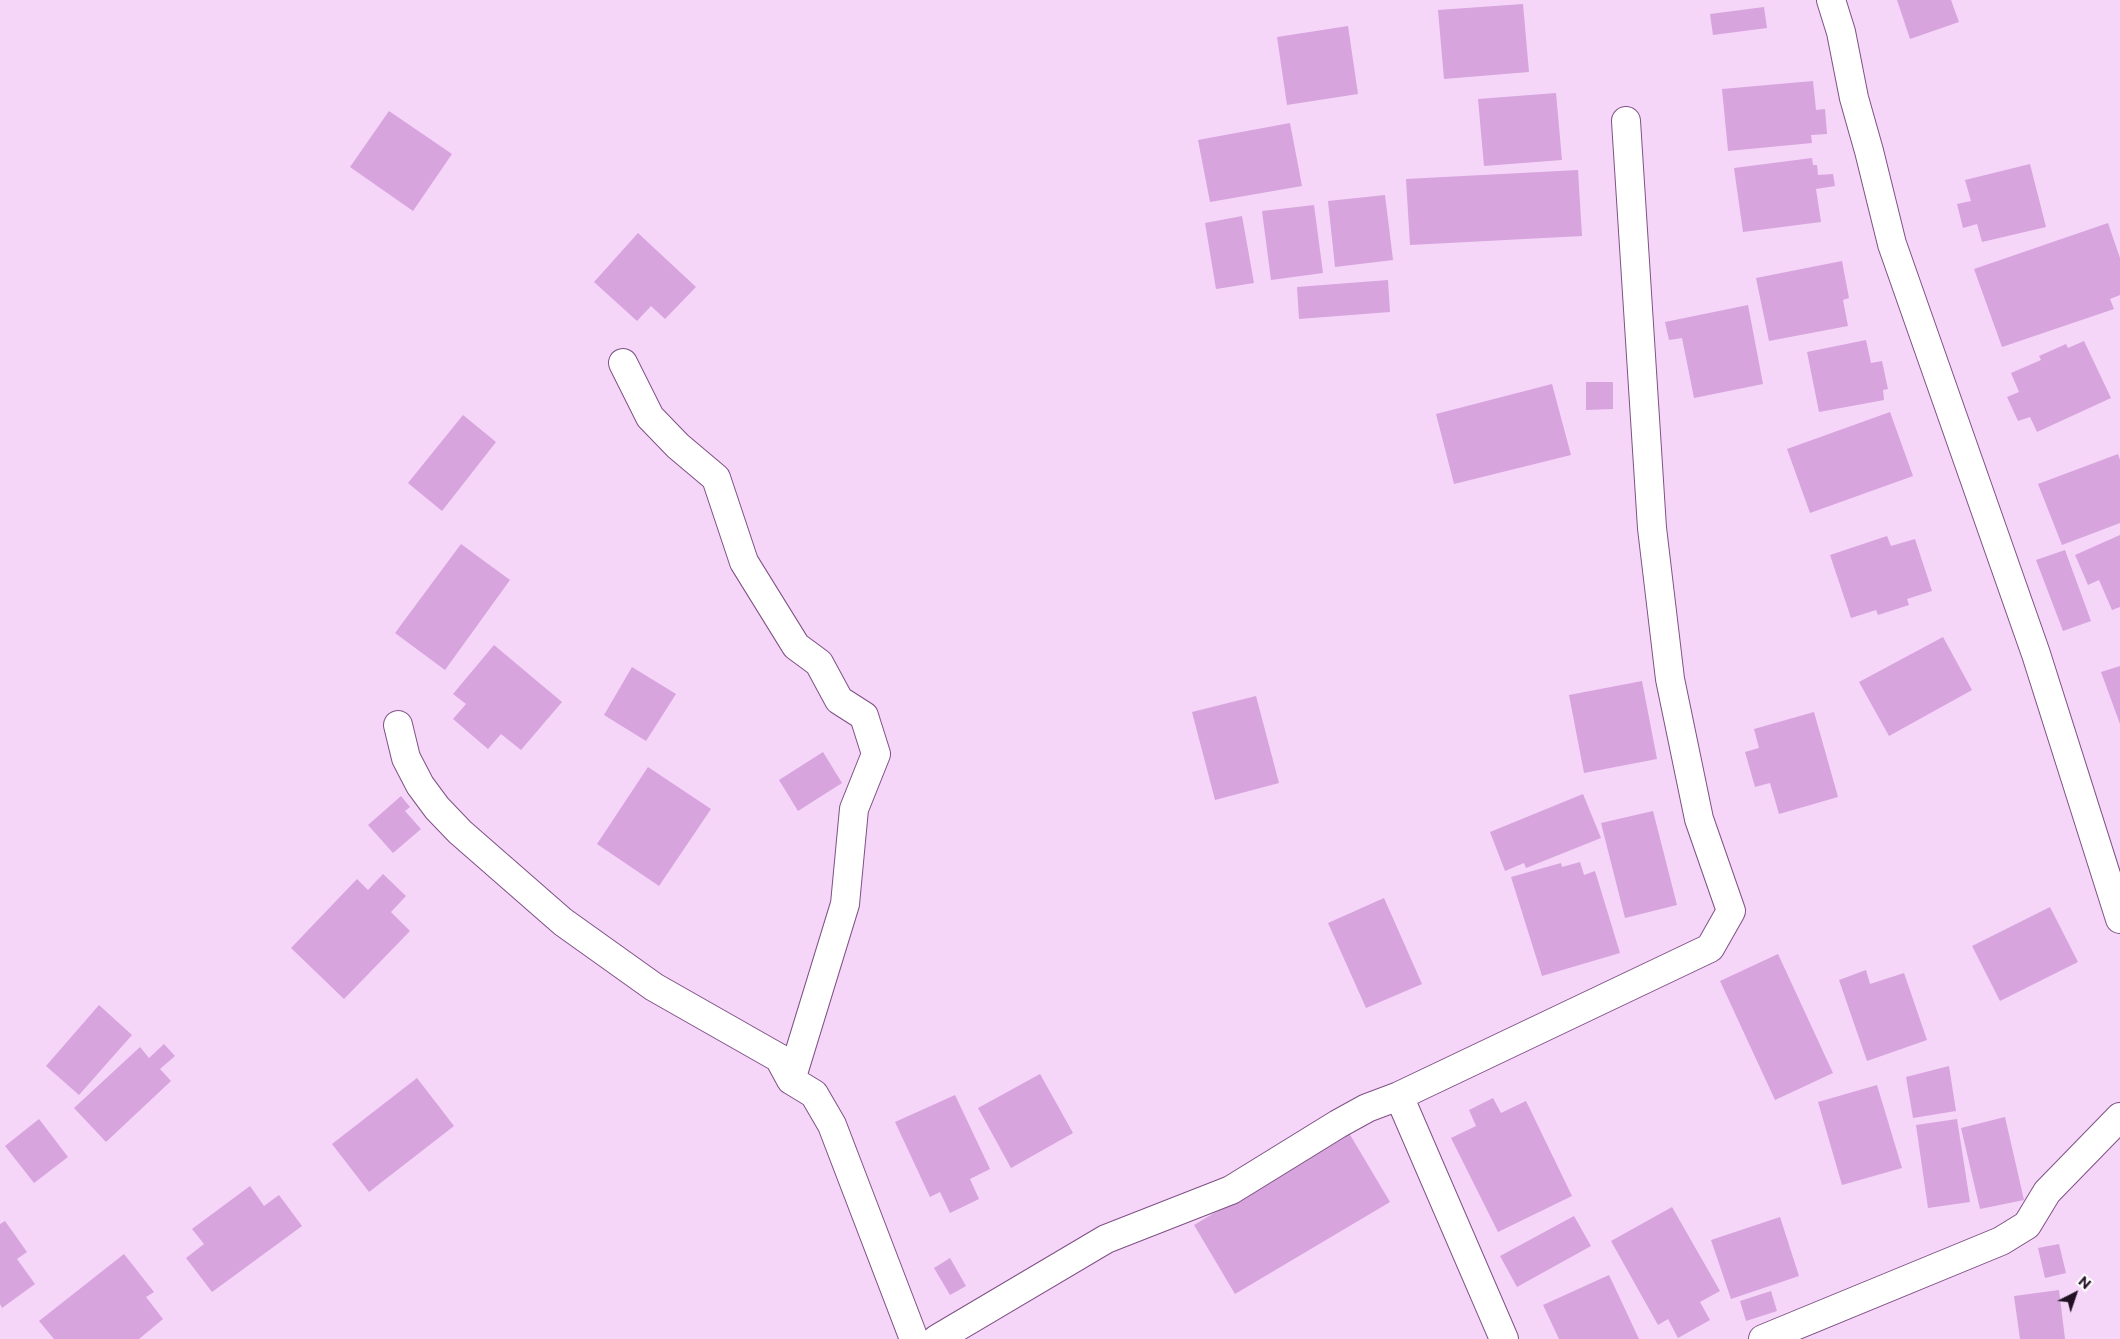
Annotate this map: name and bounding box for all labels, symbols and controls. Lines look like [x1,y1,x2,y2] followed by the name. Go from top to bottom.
[2050,1269,2100,1319] north arrow
[2075,1272,2095,1293] text: N

